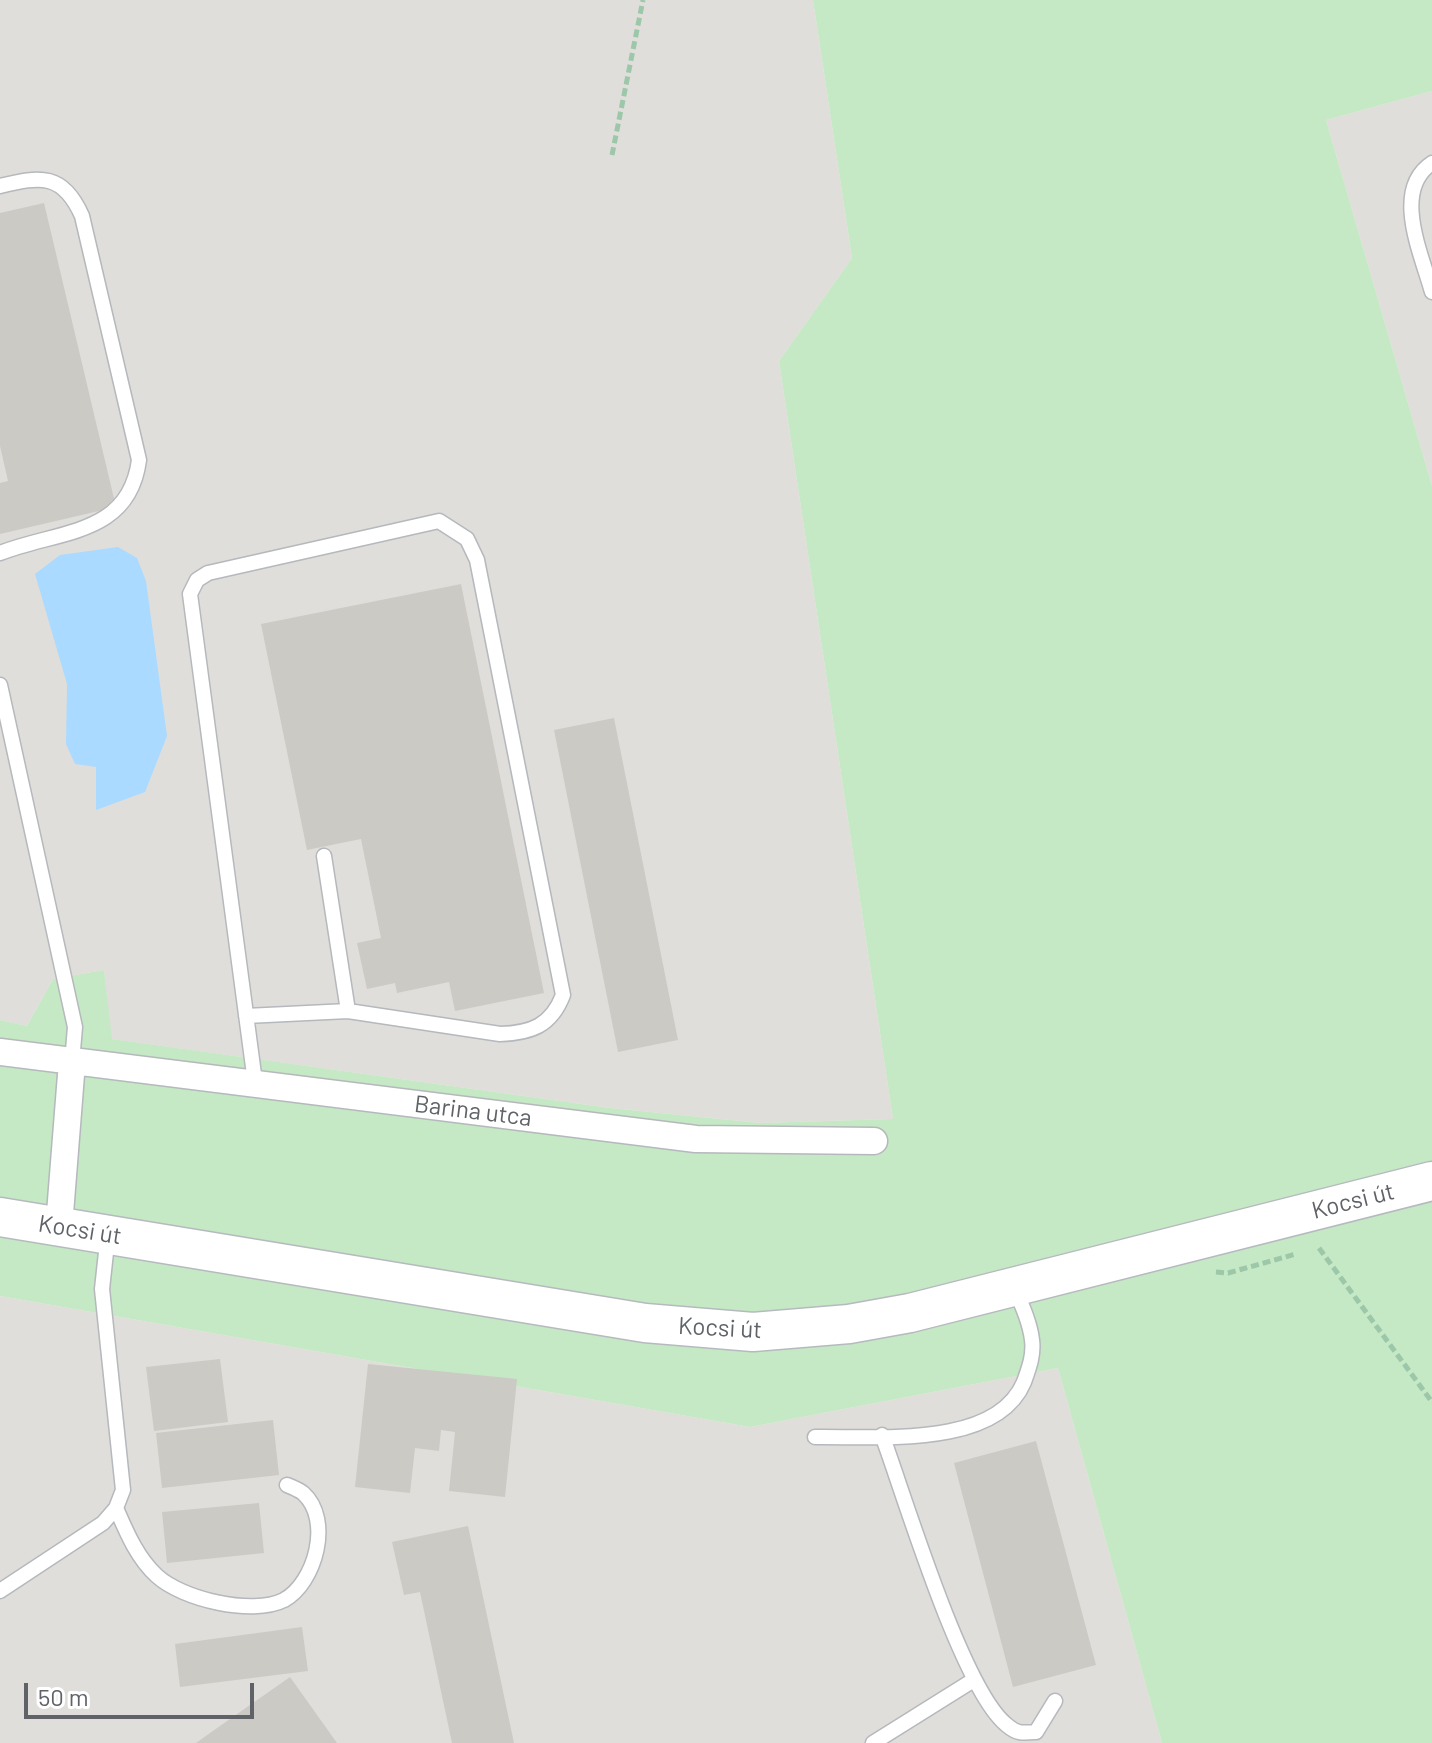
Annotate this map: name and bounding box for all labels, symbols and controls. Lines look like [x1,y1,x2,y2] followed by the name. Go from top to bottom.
[413,1090,533,1132] street label: Barina utca
[1309,1177,1397,1225] street label: Kocsi út
[36,1209,124,1251] street label: Kocsi út
[677,1311,763,1345] street label: Kocsi út
[28,1667,258,1717] scale bar
[38,1682,89,1711] text: 50 m

